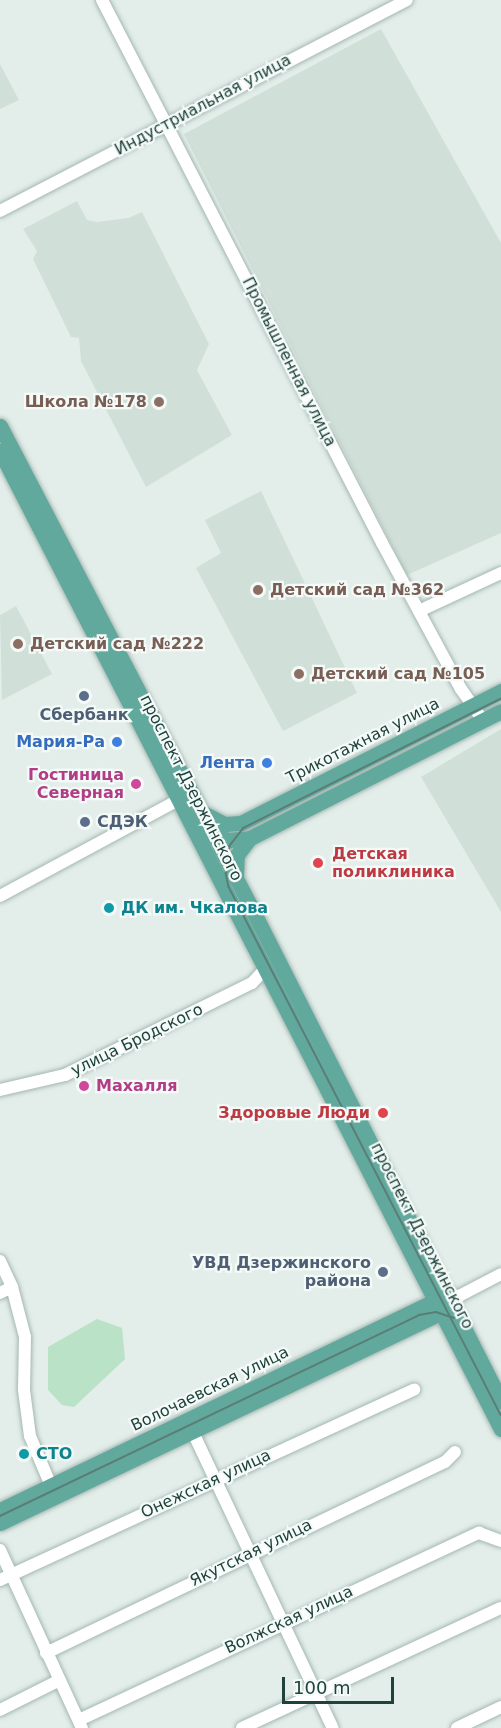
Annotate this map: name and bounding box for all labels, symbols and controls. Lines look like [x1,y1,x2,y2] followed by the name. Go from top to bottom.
[112,50,294,160] street label: Индустриальная улица
[238,274,340,450] street label: Промышленная улица
[25,392,147,412] place label: Школа №178
[152,395,166,409] marker: Школа №178
[270,580,444,600] place label: Детский сад №362
[251,583,265,597] marker: Детский сад №362
[30,634,204,654] place label: Детский сад №222
[11,637,25,651] marker: Детский сад №222
[311,664,485,684] place label: Детский сад №105
[292,667,306,681] marker: Детский сад №105
[77,689,91,703] marker: Сбербанк
[136,692,246,884] street label: проспект Дзержинского
[283,694,443,788] street label: Трикотажная улица
[39,705,129,725] place label: Сбербанк
[16,732,105,752] place label: Мария-Ра
[110,735,124,749] marker: Мария-Ра
[200,753,255,773] place label: Лента
[260,756,274,770] marker: Лента
[28,765,124,803] place label: Гостиница Северная
[129,777,143,791] marker: Гостиница Северная
[97,812,148,832] place label: СДЭК
[78,815,92,829] marker: СДЭК
[332,844,455,882] place label: Детская поликлиника
[309,854,327,872] marker: Детская поликлиника
[121,898,268,918] place label: ДК им. Чкалова
[102,901,116,915] marker: ДК им. Чкалова
[68,1000,206,1080] street label: улица Бродского
[96,1076,178,1096] place label: Махалля
[77,1079,91,1093] marker: Махалля
[218,1103,370,1123] place label: Здоровые Люди
[374,1104,392,1122] marker: Здоровые Люди
[367,1140,477,1332] street label: проспект Дзержинского
[192,1253,371,1291] place label: УВД Дзержинского района
[376,1265,390,1279] marker: УВД Дзержинского района
[128,1342,292,1436] street label: Волочаевская улица
[36,1444,72,1464] place label: СТО
[138,1445,274,1523] street label: Онежская улица
[17,1447,31,1461] marker: СТО
[187,1515,315,1591] street label: Якутская улица
[222,1582,356,1658] street label: Волжская улица
[285,1665,398,1703] scale bar
[293,1677,351,1698] text: 100 m

